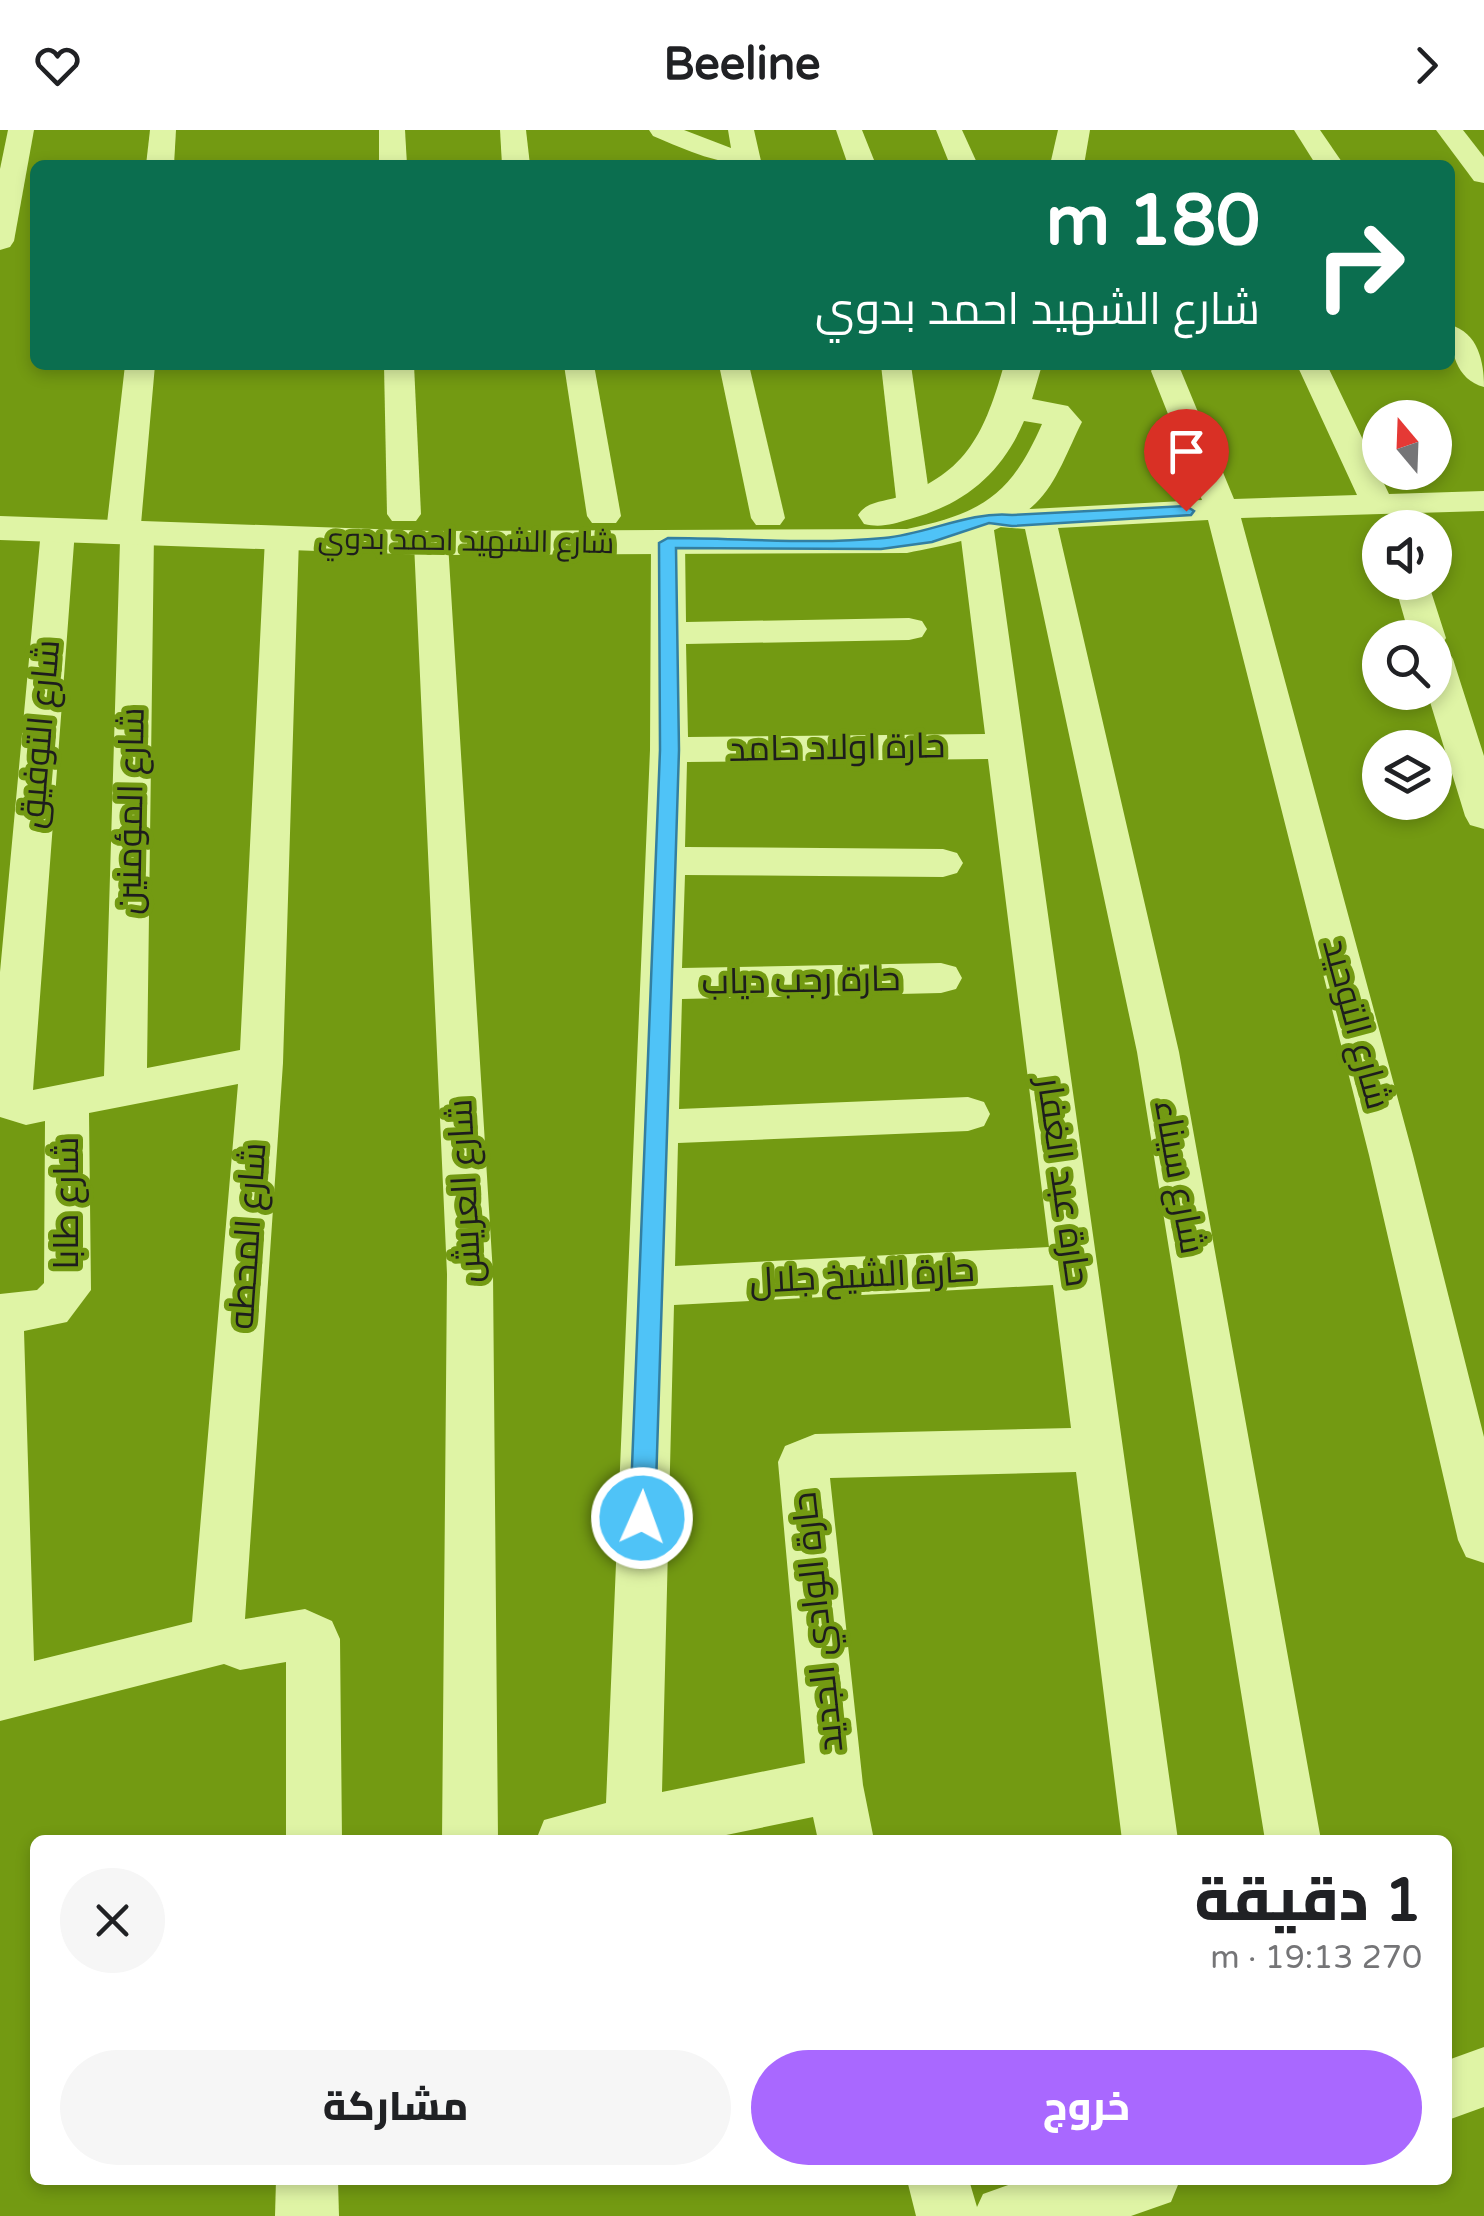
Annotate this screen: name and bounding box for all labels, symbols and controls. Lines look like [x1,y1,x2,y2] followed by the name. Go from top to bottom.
[30,38,85,93] icon: heart
[663,38,821,92] text: Beeline
[1399,38,1454,93] icon: forward
[1046,180,1260,264] text: 180 m
[1295,200,1425,330] icon: right
[815,283,1260,337] text: شارع الشهيد احمد بدوي
[1362,400,1452,490] north arrow
[1362,400,1452,820] map controls
[1144,409,1229,512] pin
[1159,424,1214,479] icon: arrive
[1362,510,1452,600] button: sound
[317,520,615,566] street label: شارع الشهيد احمد بدوي
[1362,620,1452,710] button: search
[11,638,70,830] street label: شارع التوفيق
[108,707,155,915] street label: شارع المؤمنين
[728,725,946,771] street label: حارة اولاد حامد
[1362,730,1452,820] button: layers
[1312,934,1399,1114] street label: شارع التوحيد
[701,958,901,1004] street label: حارة رجب دياب
[1027,1073,1098,1289] street label: حارة عبد الغفار
[1144,1097,1213,1258] street label: شارع سيناء
[439,1098,492,1284] street label: شارع العريش
[46,1137,89,1269] street label: شارع طابا
[221,1141,276,1331] street label: شارع المحطه
[748,1249,976,1304] street label: حارة الشيخ جلال
[590,1466,694,1570] position arrow
[783,1489,858,1754] street label: حارة الوادي الجديد
[1194,1865,1422,1937] text: 1 دقيقة
[60,1868,165,1973] button: close
[1210,1939,1422,1977] text: 270 m · 19:13
[60,2050,731,2165] button: مشاركة
[751,2050,1422,2165] button: خروج

